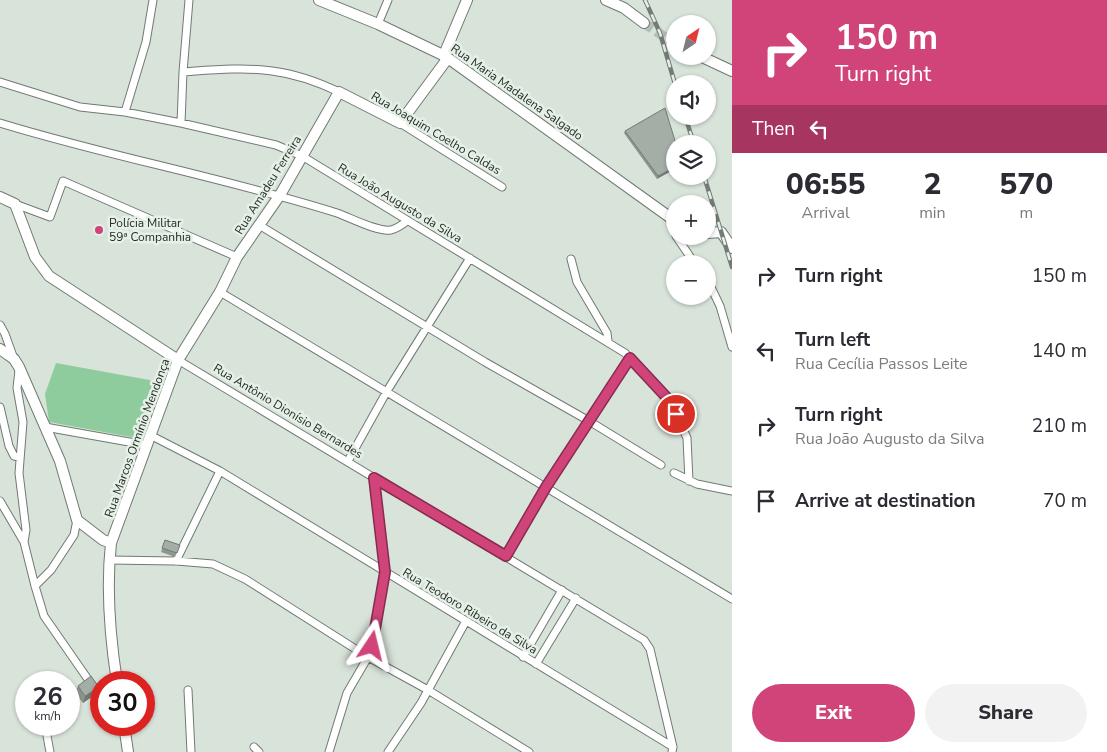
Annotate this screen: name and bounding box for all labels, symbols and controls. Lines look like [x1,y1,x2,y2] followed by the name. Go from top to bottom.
[835,14,938,61] text: 150 m
[666,15,716,65] north arrow
[666,15,716,305] map controls
[752,20,817,85] icon: right
[448,40,586,144] street label: Rua Maria Madalena Salgado
[835,59,931,89] text: Turn right
[666,75,716,125] button: sound
[368,88,504,178] street label: Rua Joaquim Coelho Caldas
[805,115,833,143] icon: left
[752,116,795,142] text: Then
[231,133,305,237] street label: Rua Amadeu Ferreira
[666,135,716,185] button: layers
[335,160,465,246] street label: Rua João Augusto da Silva
[786,164,865,205] text: 06:55
[923,164,941,205] text: 2
[999,164,1053,205] text: 570
[666,195,716,245] button: +
[802,202,850,224] text: Arrival
[919,202,946,224] text: min
[1019,202,1033,224] text: m
[109,215,191,245] place label: Polícia Militar 59ª Companhia
[93,224,105,236] marker: Polícia Militar 59ª Companhia
[666,255,716,305] button: −
[752,262,780,290] icon: right
[795,263,882,289] text: Turn right
[1032,263,1087,289] text: 150 m
[795,327,870,353] text: Turn left
[752,337,780,365] icon: left
[1032,338,1087,364] text: 140 m
[795,353,968,375] text: Rua Cecília Passos Leite
[101,356,173,520] street label: Rua Marcos Ormínio Mendonça
[210,360,366,462] street label: Rua Antônio Dionísio Bernardes
[655,393,697,435] pin
[662,400,690,428] icon: arrive
[795,402,882,428] text: Turn right
[752,412,780,440] icon: right
[1032,413,1087,439] text: 210 m
[795,428,985,450] text: Rua João Augusto da Silva
[752,487,780,515] icon: arrive
[795,488,976,514] text: Arrive at destination
[1043,488,1087,514] text: 70 m
[400,564,540,658] street label: Rua Teodoro Ribeiro da Silva
[345,619,397,671] position arrow
[90,671,155,736] speed limit sign: 30
[32,680,63,714] text: 26
[752,684,915,742] button: Exit
[925,684,1087,742] button: Share
[34,708,61,724] text: km/h

